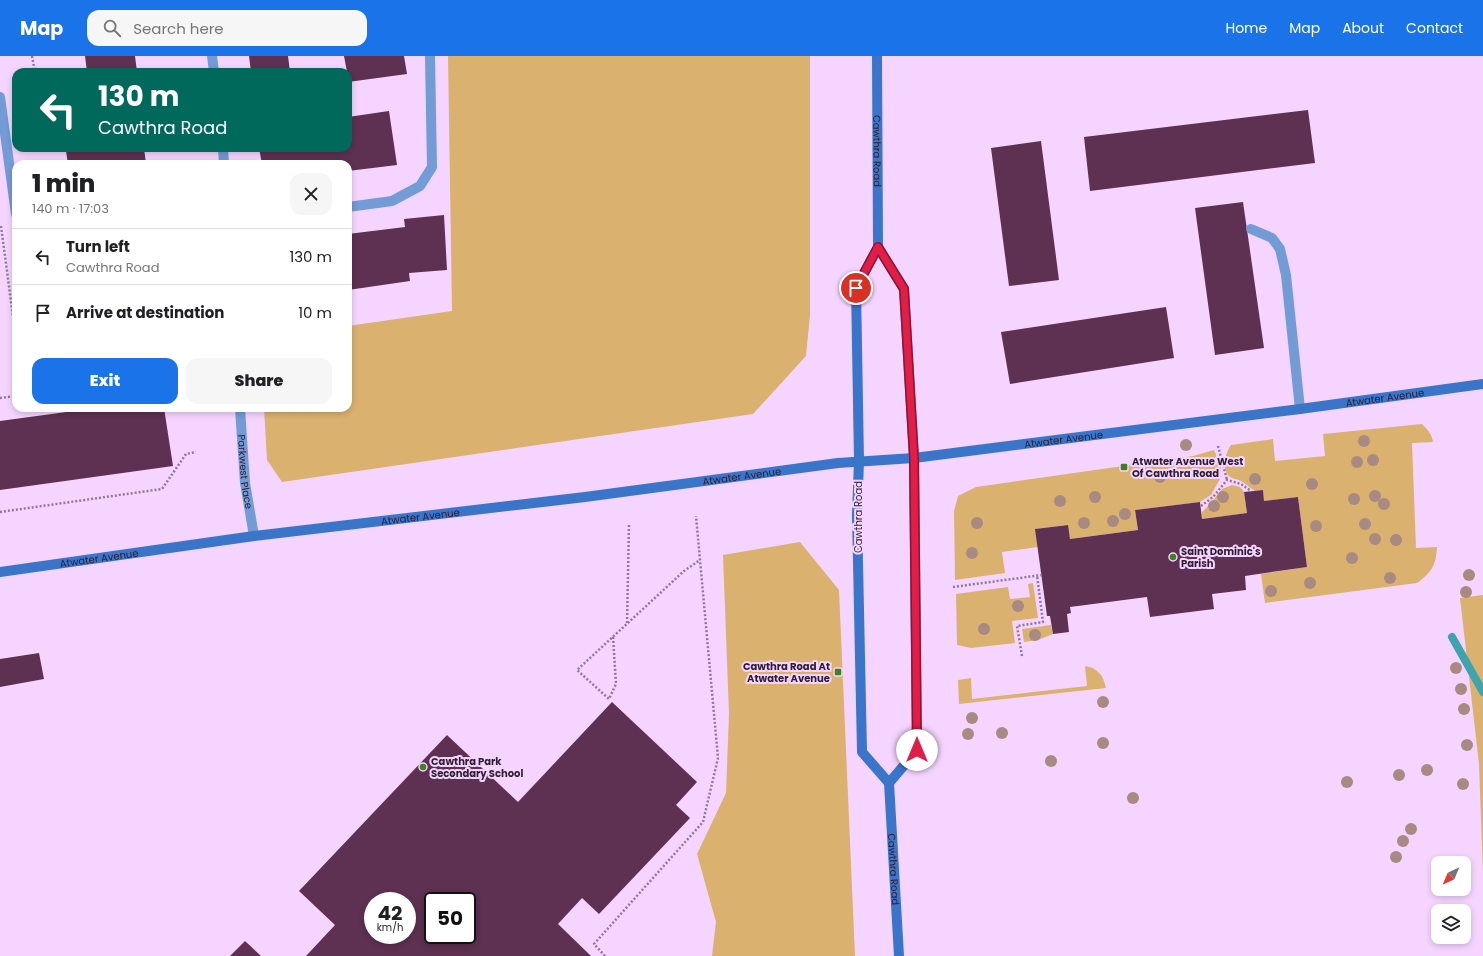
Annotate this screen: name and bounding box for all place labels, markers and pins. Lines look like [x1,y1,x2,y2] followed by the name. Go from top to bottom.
[839,271,873,305] pin
[1132,454,1243,481] place label: Atwater Avenue West Of Cawthra Road
[1119,462,1129,472] marker: Atwater Avenue West Of Cawthra Road
[1181,544,1261,571] place label: Saint Dominic's Parish
[1168,552,1178,562] marker: Saint Dominic's Parish
[743,659,830,686] place label: Cawthra Road At Atwater Avenue
[833,667,843,677] marker: Cawthra Road At Atwater Avenue
[431,754,523,781] place label: Cawthra Park Secondary School
[418,762,428,772] marker: Cawthra Park Secondary School

